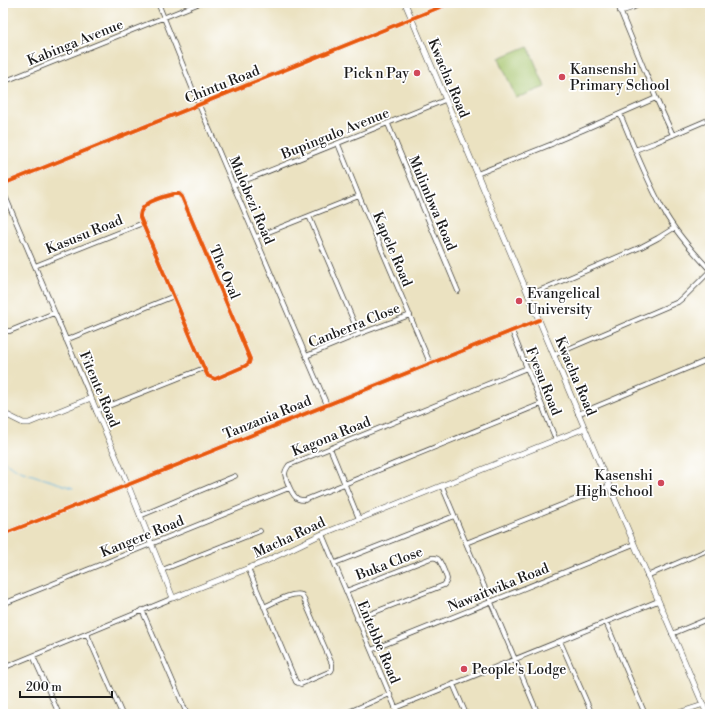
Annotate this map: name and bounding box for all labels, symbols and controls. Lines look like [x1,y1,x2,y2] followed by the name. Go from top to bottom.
[25,15,126,70] street label: Kabinga Avenue
[423,36,473,121] street label: Kwacha Road
[570,61,669,95] place label: Kansenshi Primary School
[182,62,263,108] street label: Chintu Road
[344,65,409,83] place label: Pick n Pay
[412,68,422,78] marker: Pick n Pay
[557,72,567,82] marker: Kansenshi Primary School
[278,104,392,164] street label: Bupingulo Avenue
[404,153,460,254] street label: Mulimbwa Road
[224,154,278,247] street label: Mulobezi Road
[368,209,416,290] street label: Kapele Road
[43,211,126,259] street label: Kasusu Road
[205,243,243,302] street label: The Oval
[527,285,600,319] place label: Evangelical University
[514,296,524,306] marker: Evangelical University
[306,299,403,352] street label: Canberra Close
[550,334,600,419] street label: Kwacha Road
[521,344,565,418] street label: Fyesu Road
[75,349,123,430] street label: Fitente Road
[221,392,314,444] street label: Tanzania Road
[289,413,374,461] street label: Kagona Road
[575,467,653,501] place label: Kasenshi High School
[656,478,666,488] marker: Kasenshi High School
[98,512,187,562] street label: Kangere Road
[251,513,328,562] street label: Macha Road
[352,543,425,585] street label: Buka Close
[445,559,552,616] street label: Nawaitwika Road
[353,598,404,687] street label: Entebbe Road
[472,661,566,679] place label: People's Lodge
[459,664,469,674] marker: People's Lodge
[20,673,112,699] scale bar
[26,680,62,695] text: 200 m

